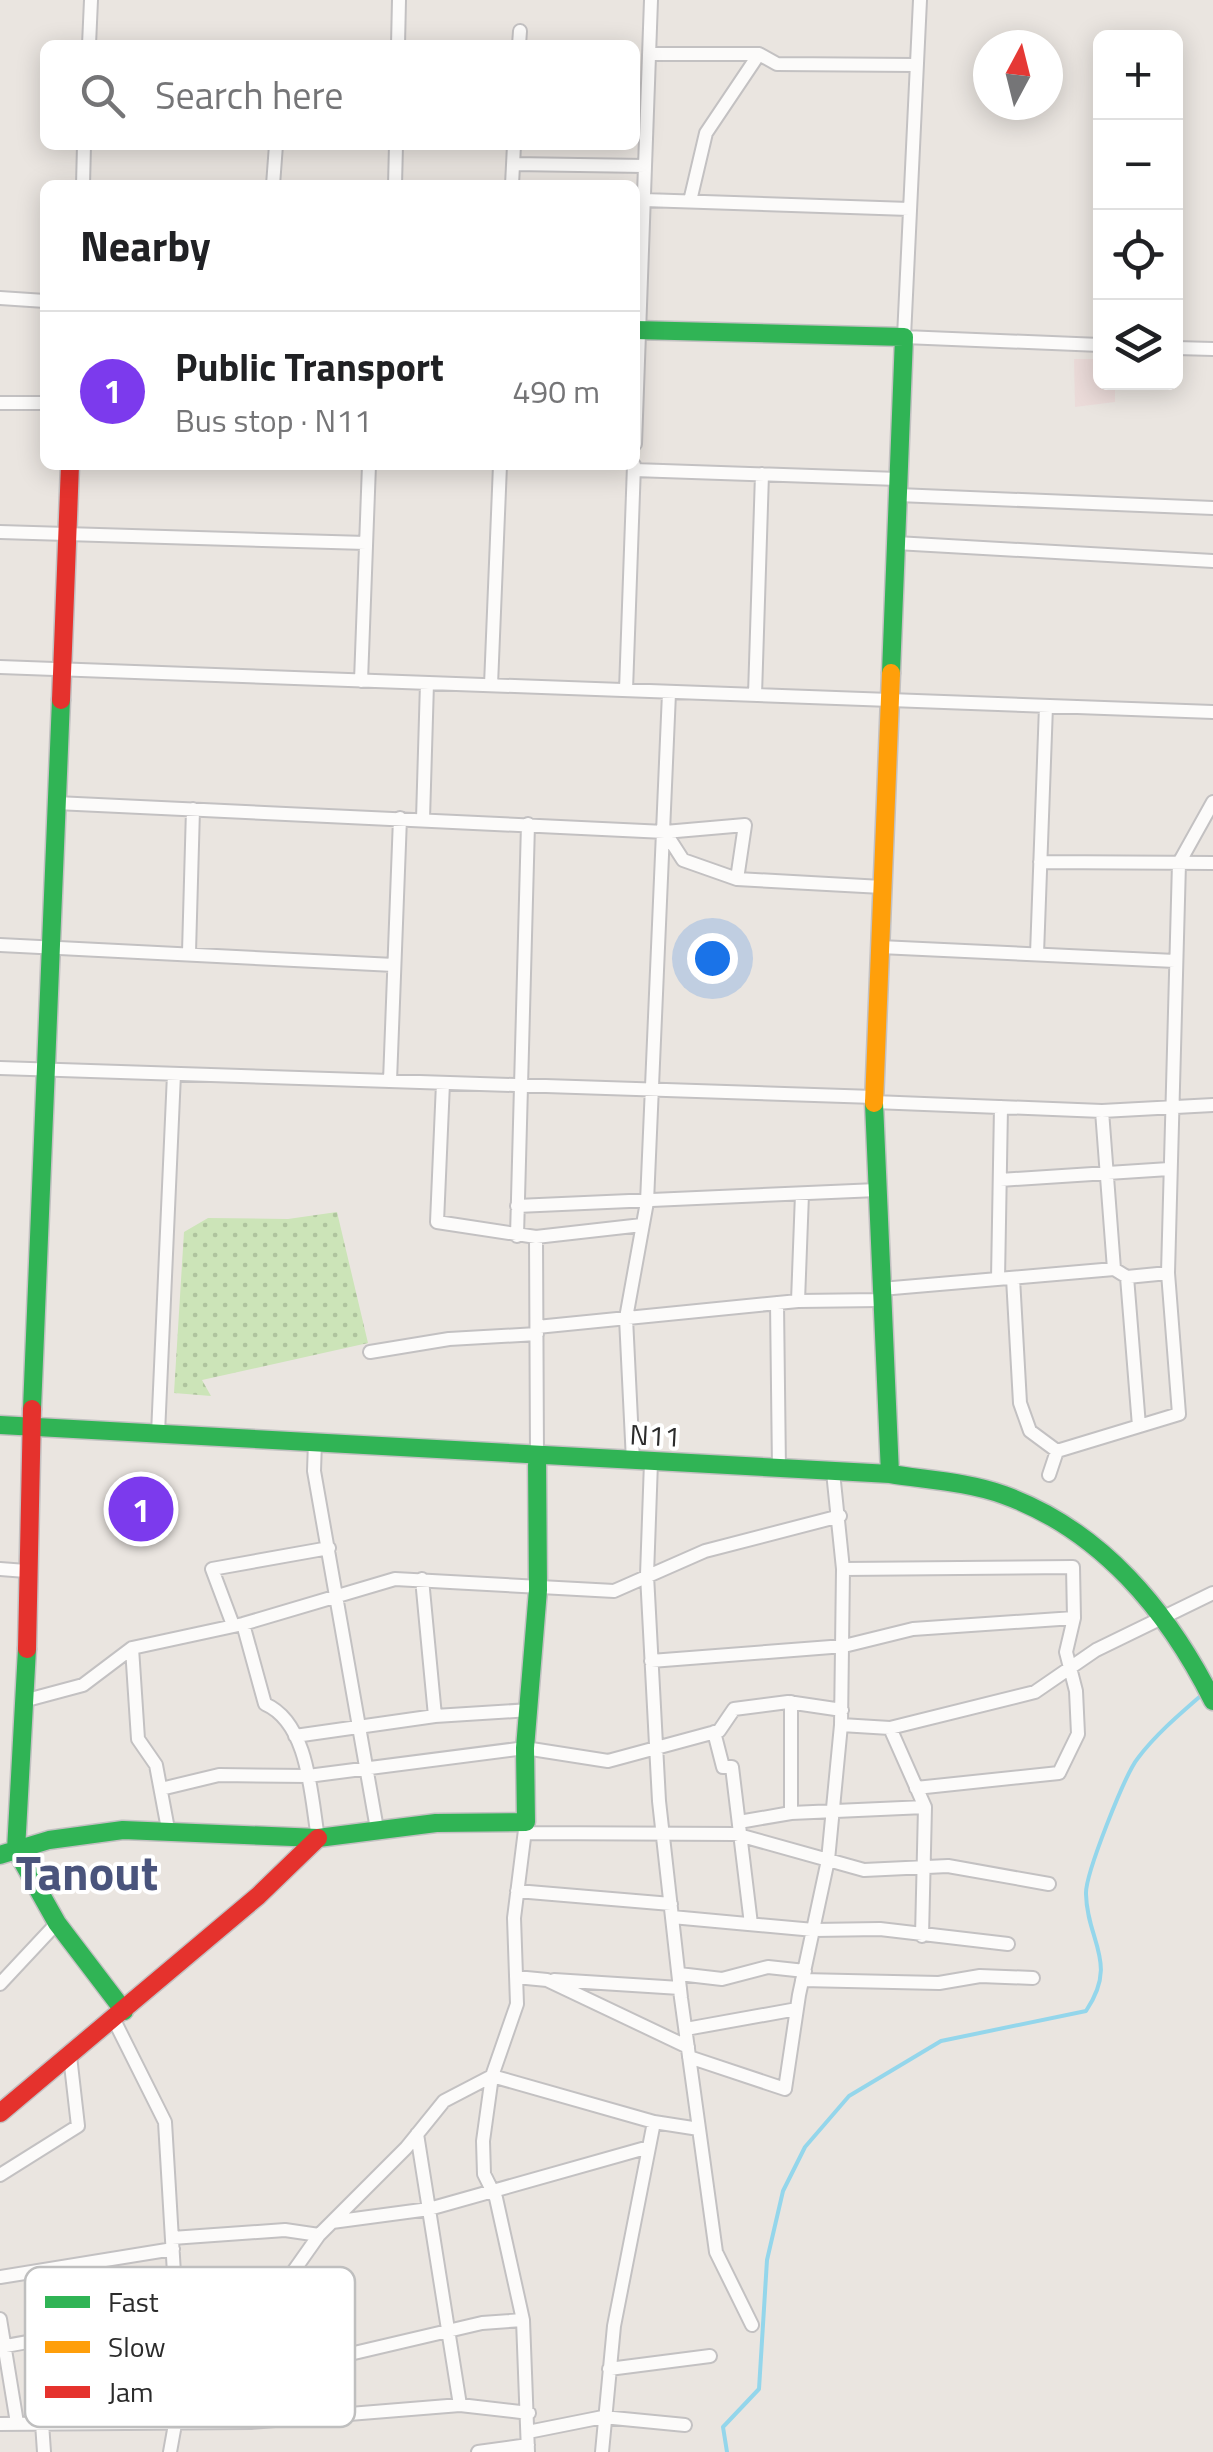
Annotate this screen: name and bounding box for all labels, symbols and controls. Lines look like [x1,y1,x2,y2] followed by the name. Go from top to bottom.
[973,30,1063,120] north arrow
[1093,30,1183,390] map controls
[1093,30,1183,120] button: +
[40,40,640,150] search box
[155,66,343,124] text: Search here
[75,68,130,123] icon: search
[1093,120,1183,210] button: −
[1093,210,1183,300] button: locate
[80,213,211,277] text: Nearby
[1093,300,1183,390] button: layers
[175,338,444,396] text: Public Transport
[104,367,121,415] text: 1
[512,367,600,415] text: 490 m
[175,396,372,444] text: Bus stop · N11
[687,933,738,984] your location
[629,1412,681,1458] street label: N11
[108,1472,174,1546] pin: 1
[16,1836,158,1909] district label: Tanout
[25,2267,355,2427] legend
[108,2280,159,2323] text: Fast
[108,2325,166,2368] text: Slow
[108,2370,154,2413] text: Jam

